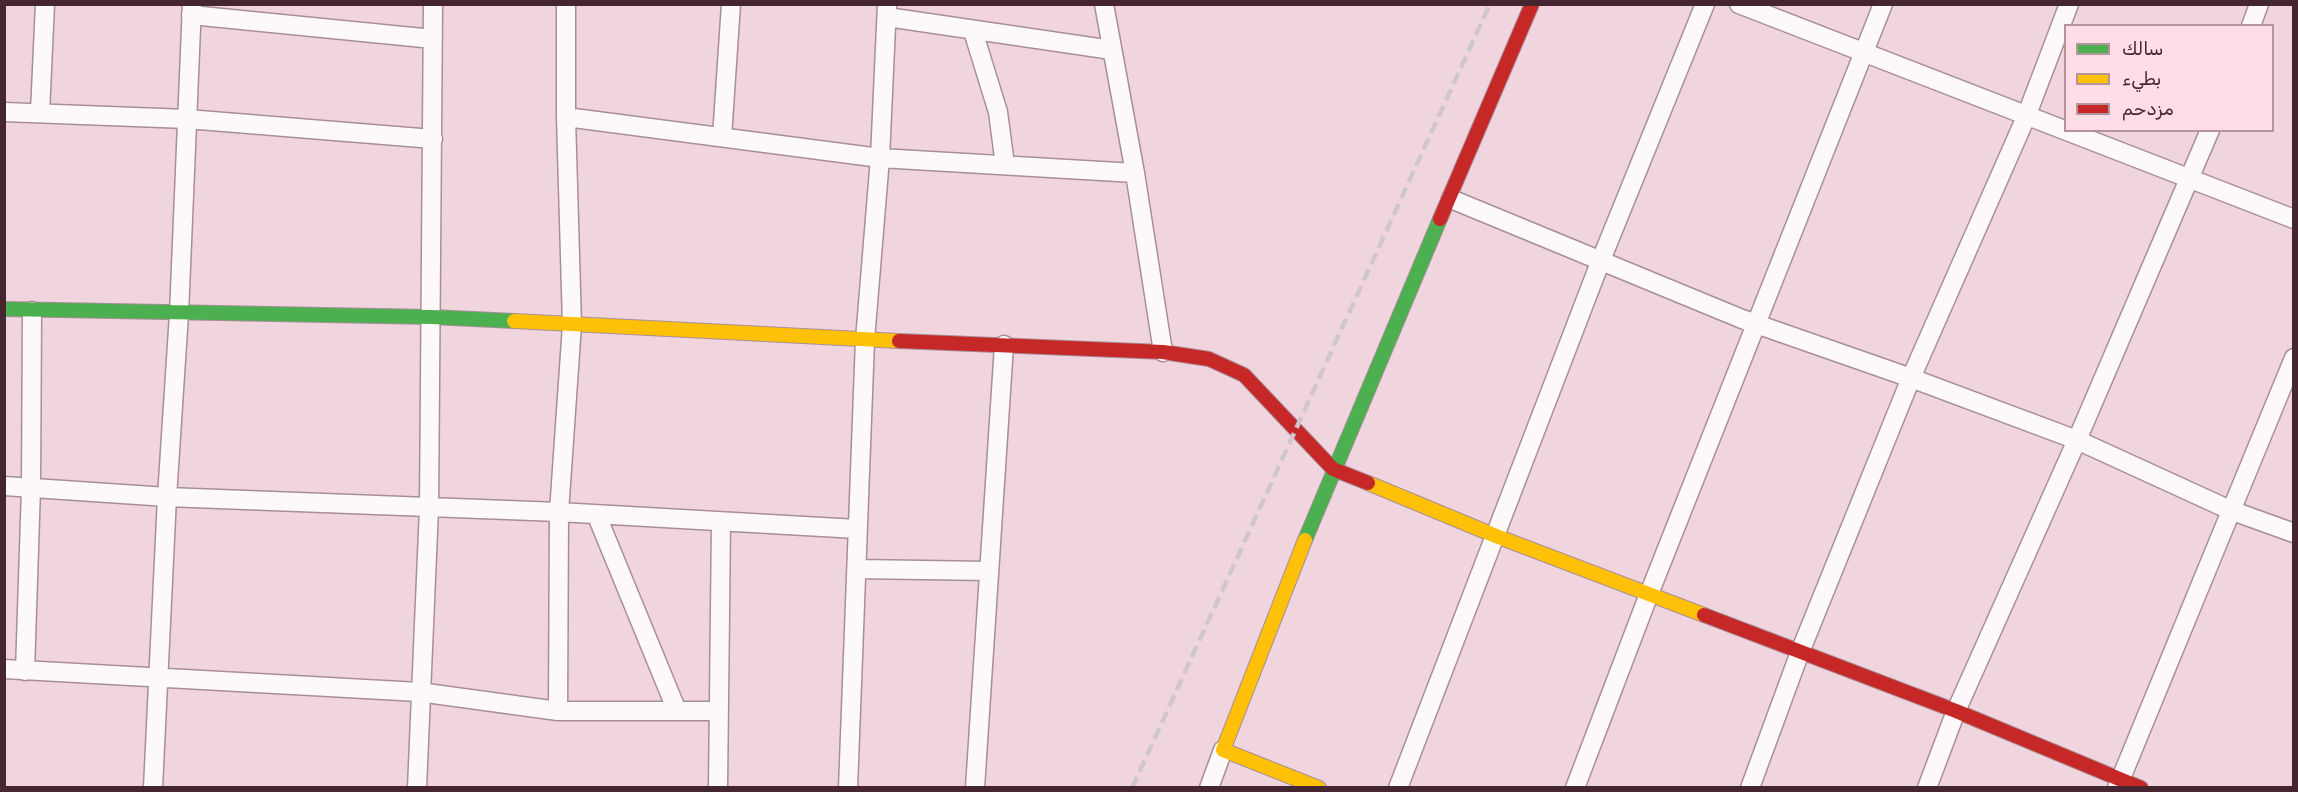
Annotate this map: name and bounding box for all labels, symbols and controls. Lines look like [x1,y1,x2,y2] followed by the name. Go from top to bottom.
[2064,24,2274,132] legend
[2122,38,2163,60] text: سالك
[2122,68,2161,90] text: بطيء
[2122,98,2174,120] text: مزدحم

